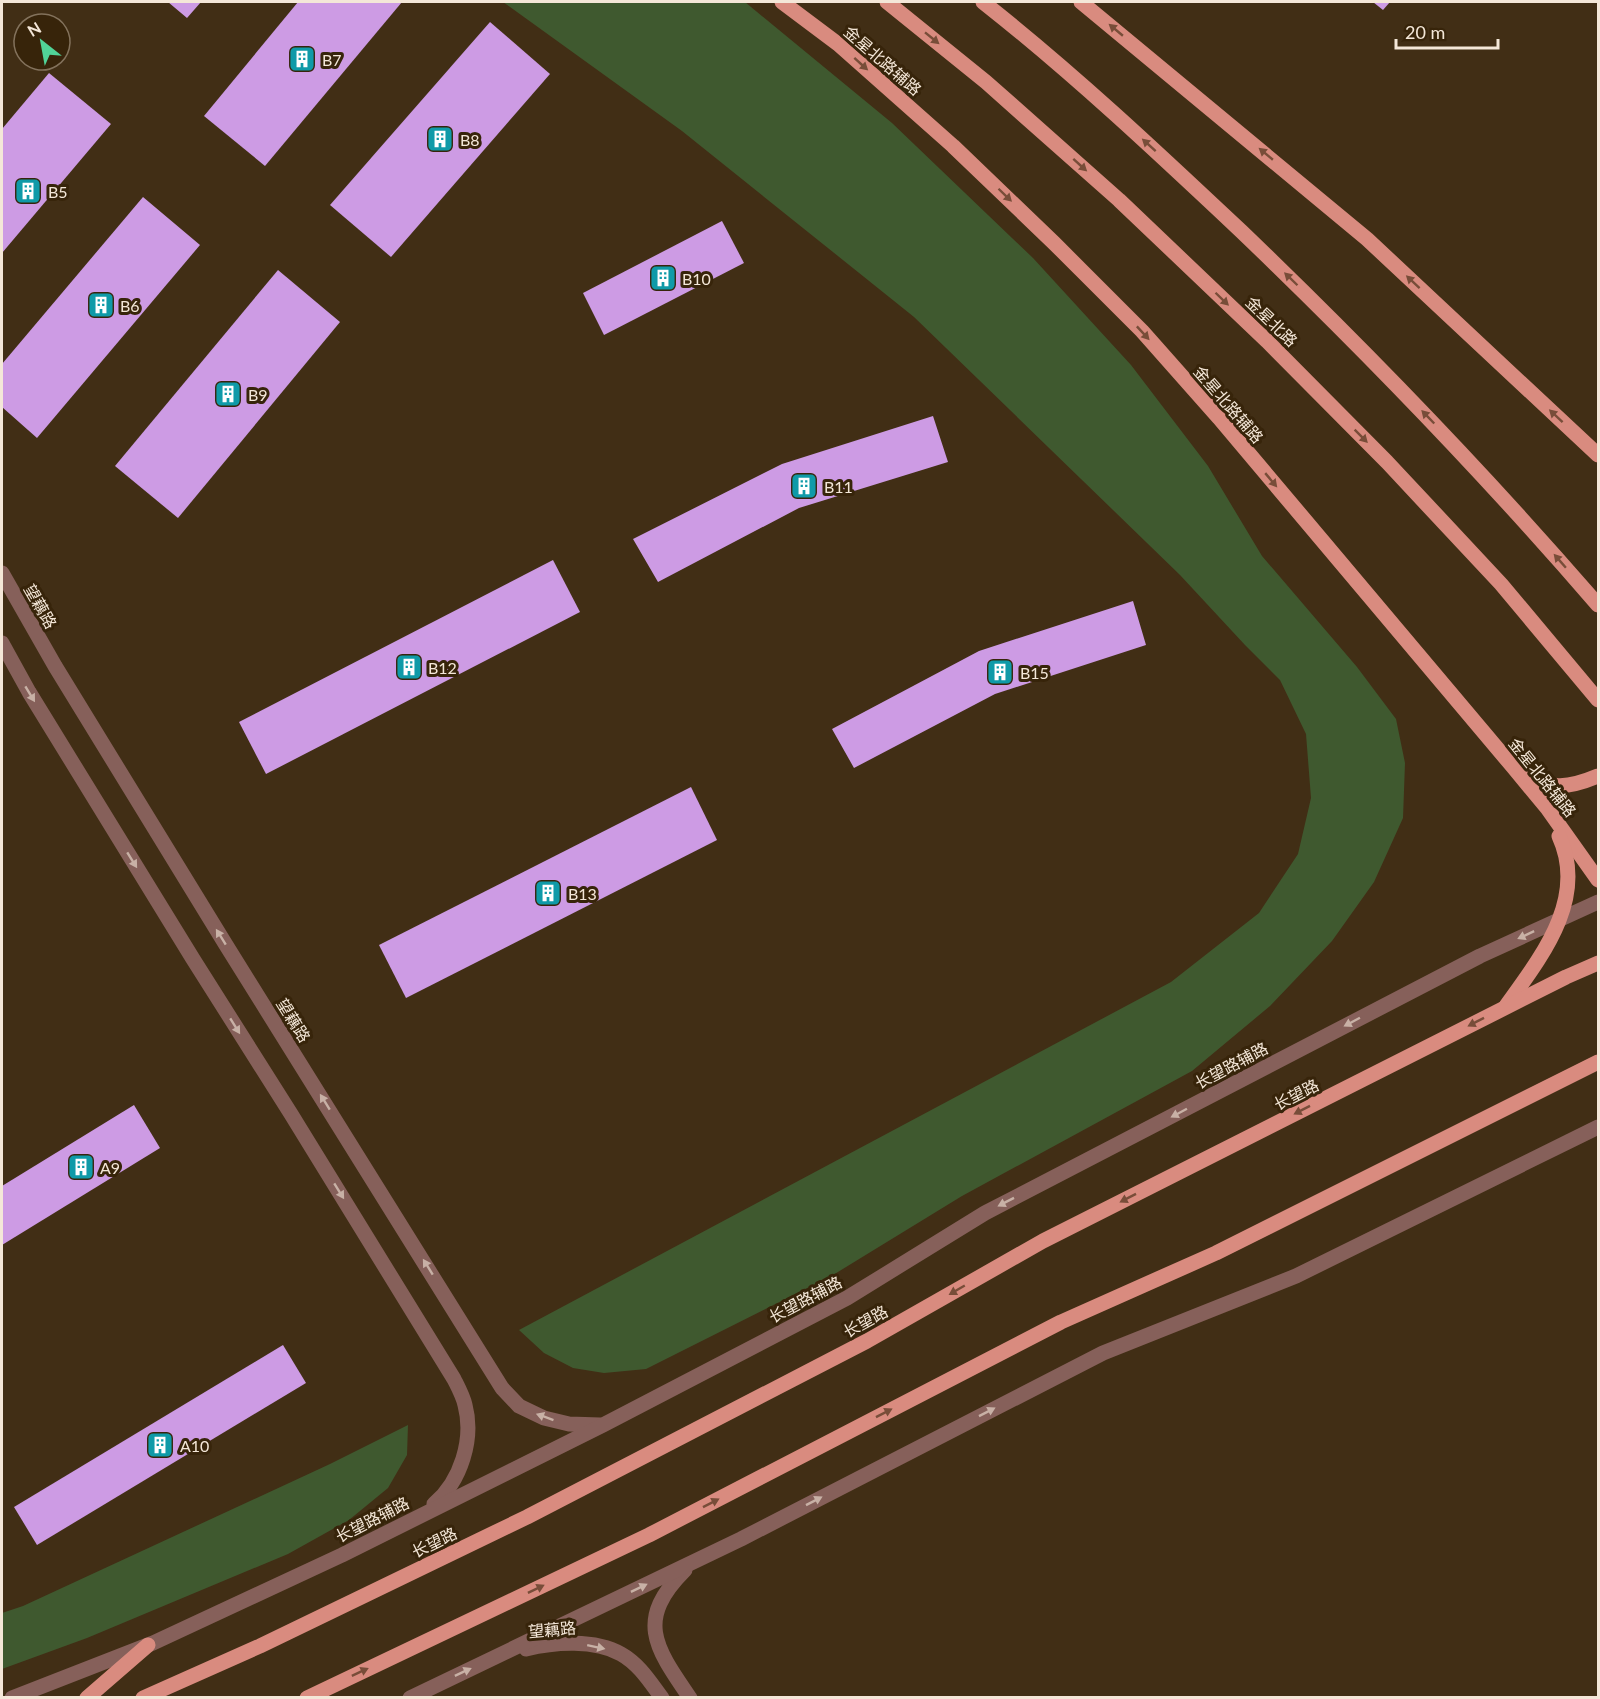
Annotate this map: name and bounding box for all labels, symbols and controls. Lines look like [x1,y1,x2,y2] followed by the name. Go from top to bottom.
[12,12,72,72] north arrow
[1396,12,1498,50] scale bar
[24,17,44,40] text: N
[841,21,925,99] street label: 金星北路辅路
[1405,21,1445,43] text: 20 m
[1108,24,1124,37] one-way arrow
[924,32,940,45] one-way arrow
[287,44,317,74] building icon: B7
[322,50,342,69] place label: B7
[853,57,868,70] one-way arrow
[425,124,455,154] building icon: B8
[460,130,480,149] place label: B8
[1142,139,1157,152] one-way arrow
[1258,148,1274,161] one-way arrow
[1072,158,1087,171] one-way arrow
[13,176,43,206] building icon: B5
[48,182,68,201] place label: B5
[997,188,1011,202] one-way arrow
[648,263,678,293] building icon: B10
[682,269,711,288] place label: B10
[1283,272,1298,286] one-way arrow
[1406,276,1420,290] one-way arrow
[86,290,116,320] building icon: B6
[1215,291,1229,305] one-way arrow
[1242,292,1302,350] street label: 金星北路
[120,296,140,315] place label: B6
[1135,326,1149,340] one-way arrow
[1190,362,1268,446] street label: 金星北路辅路
[213,379,243,409] building icon: B9
[248,385,268,404] place label: B9
[1549,409,1563,423] one-way arrow
[1422,410,1436,424] one-way arrow
[1354,428,1368,443] one-way arrow
[789,471,819,501] building icon: B11
[1264,472,1277,487] one-way arrow
[824,477,853,496] place label: B11
[1554,554,1567,569] one-way arrow
[21,580,61,632] street label: 望藕路
[394,652,424,682] building icon: B12
[985,657,1015,687] building icon: B15
[428,658,457,677] place label: B12
[1020,663,1049,682] place label: B15
[25,686,36,702] one-way arrow
[1505,734,1581,820] street label: 金星北路辅路
[127,852,138,868] one-way arrow
[533,878,563,908] building icon: B13
[568,884,597,903] place label: B13
[216,929,227,945] one-way arrow
[1518,930,1535,939] one-way arrow
[273,995,315,1045] street label: 望藕路
[1343,1017,1361,1027] one-way arrow
[230,1018,241,1034] one-way arrow
[1468,1018,1485,1027] one-way arrow
[1191,1038,1271,1092] street label: 长望路辅路
[1270,1075,1322,1113] street label: 长望路
[319,1094,330,1110] one-way arrow
[1294,1106,1311,1115] one-way arrow
[1170,1108,1187,1118] one-way arrow
[66,1152,96,1182] building icon: A9
[100,1158,120,1177] place label: A9
[333,1183,344,1199] one-way arrow
[1120,1194,1137,1203] one-way arrow
[997,1197,1015,1207] one-way arrow
[422,1259,433,1275] one-way arrow
[765,1272,845,1326] street label: 长望路辅路
[948,1285,965,1295] one-way arrow
[839,1301,891,1341] street label: 长望路
[979,1407,996,1417] one-way arrow
[876,1408,893,1418] one-way arrow
[536,1412,554,1422] one-way arrow
[145,1430,175,1460] building icon: A10
[180,1436,209,1455] place label: A10
[332,1492,412,1546] street label: 长望路辅路
[805,1496,822,1506] one-way arrow
[702,1498,719,1508] one-way arrow
[408,1523,460,1561] street label: 长望路
[630,1583,647,1592] one-way arrow
[527,1584,544,1593] one-way arrow
[527,1617,577,1641] street label: 望藕路
[586,1642,605,1652] one-way arrow
[351,1668,368,1677] one-way arrow
[455,1668,472,1677] one-way arrow

